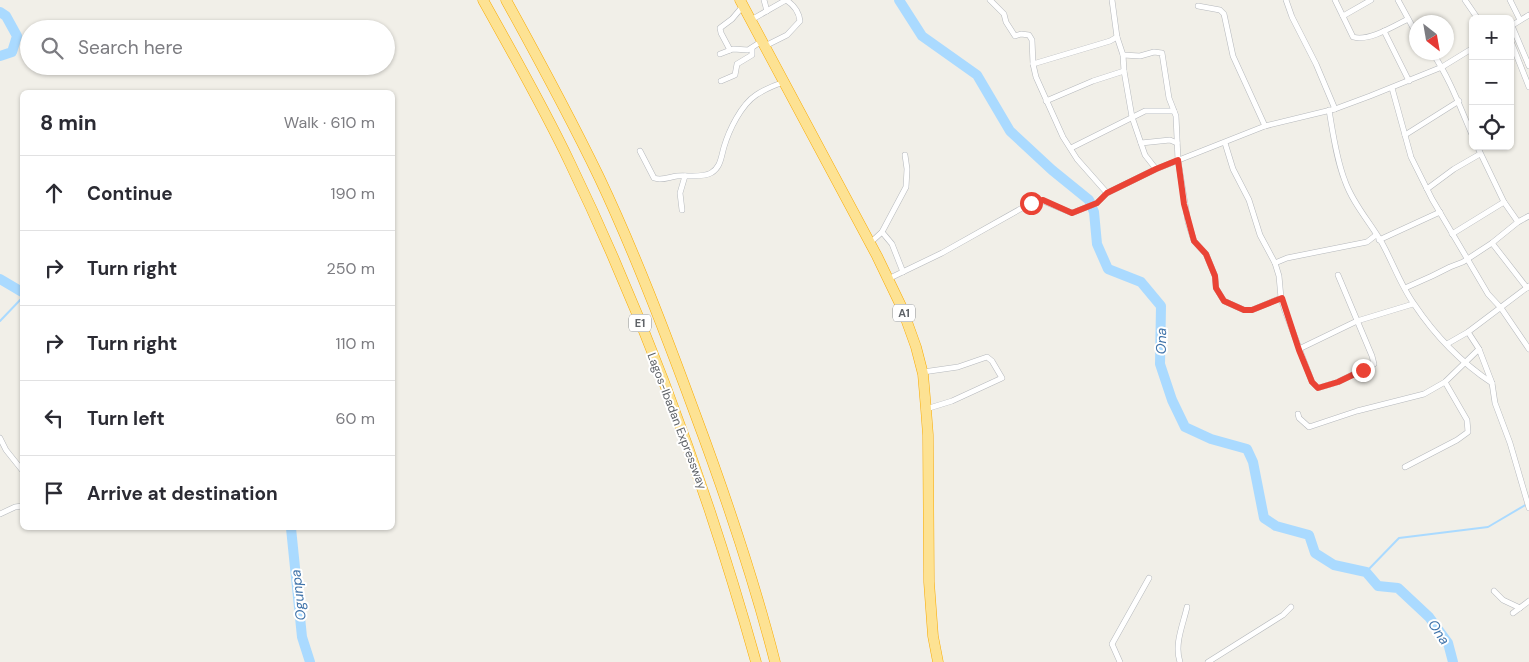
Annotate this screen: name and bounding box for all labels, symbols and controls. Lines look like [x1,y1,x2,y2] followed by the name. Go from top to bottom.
[1409,15,1454,60] north arrow
[1469,15,1514,150] map controls
[1469,15,1514,60] button: +
[20,20,395,75] search box
[38,34,66,62] icon: search
[78,35,183,60] text: Search here
[1469,60,1514,105] button: −
[1469,105,1514,150] button: locate
[40,109,97,137] text: 8 min
[284,112,375,133] text: Walk · 610 m
[40,179,68,207] icon: ahead
[87,181,173,206] text: Continue
[331,183,375,204] text: 190 m
[1020,192,1043,215] route start
[40,254,68,282] icon: right
[87,256,177,281] text: Turn right
[327,258,375,279] text: 250 m
[893,304,915,322] road number: A1
[629,314,651,332] road number: E1
[1152,327,1170,355] water label: Ona
[40,329,68,357] icon: right
[87,331,177,356] text: Turn right
[336,333,375,354] text: 110 m
[644,350,711,492] street label: Lagos-Ibadan Expressway
[1352,359,1375,382] route end
[40,404,68,432] icon: left
[87,406,165,431] text: Turn left
[335,408,375,429] text: 60 m
[40,479,68,507] icon: arrive
[87,481,278,506] text: Arrive at destination
[286,568,310,621] water label: Ogunpa
[1424,616,1454,648] water label: Ona

